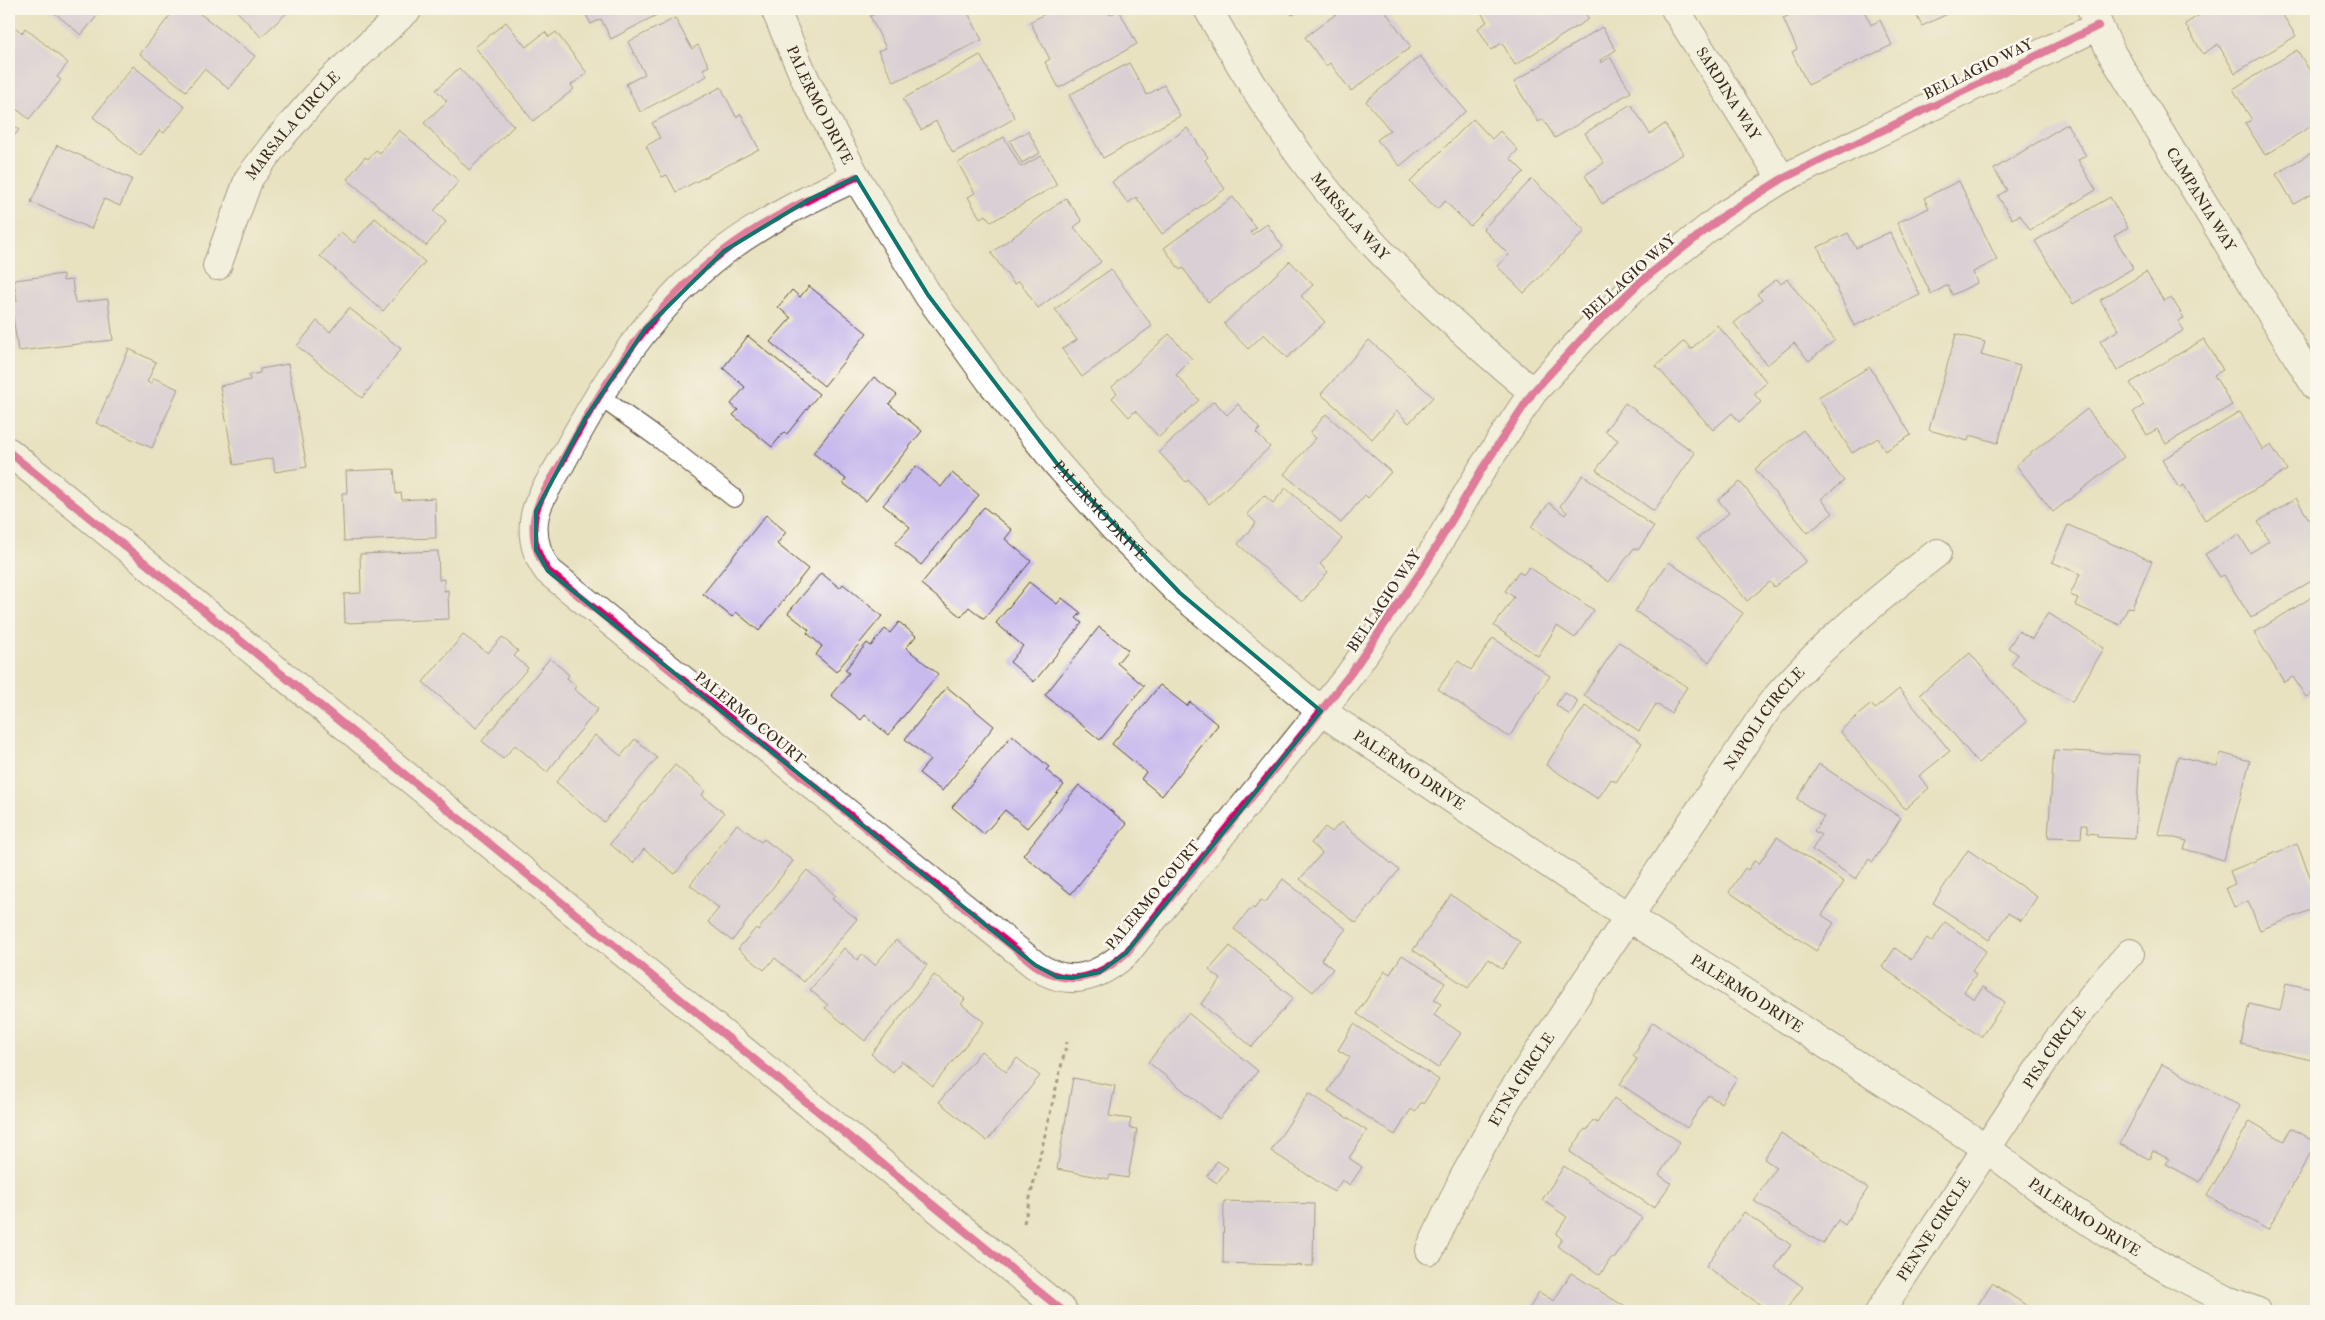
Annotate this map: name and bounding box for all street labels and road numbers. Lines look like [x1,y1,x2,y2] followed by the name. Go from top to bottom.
[1920,34,2037,104] street label: BELLAGIO WAY
[782,43,857,168] street label: PALERMO DRIVE
[1691,44,1765,145] street label: SARDINA WAY
[242,67,344,184] street label: MARSALA CIRCLE
[2161,144,2240,256] street label: CAMPANIA WAY
[1306,169,1393,265] street label: MARSALA WAY
[1579,230,1681,324] street label: BELLAGIO WAY
[1048,457,1151,565] street label: PALERMO DRIVE
[1343,546,1426,656] street label: BELLAGIO WAY
[1720,663,1809,774] street label: NAPOLI CIRCLE
[690,668,809,769] street label: PALERMO COURT
[1350,726,1469,815] street label: PALERMO DRIVE
[1102,837,1205,954] street label: PALERMO COURT
[1687,951,1807,1037] street label: PALERMO DRIVE
[2019,1003,2090,1092] street label: PISA CIRCLE
[1485,1029,1559,1130] street label: ETNA CIRCLE
[1893,1173,1975,1285] street label: PENNE CIRCLE
[2024,1174,2144,1261] street label: PALERMO DRIVE

